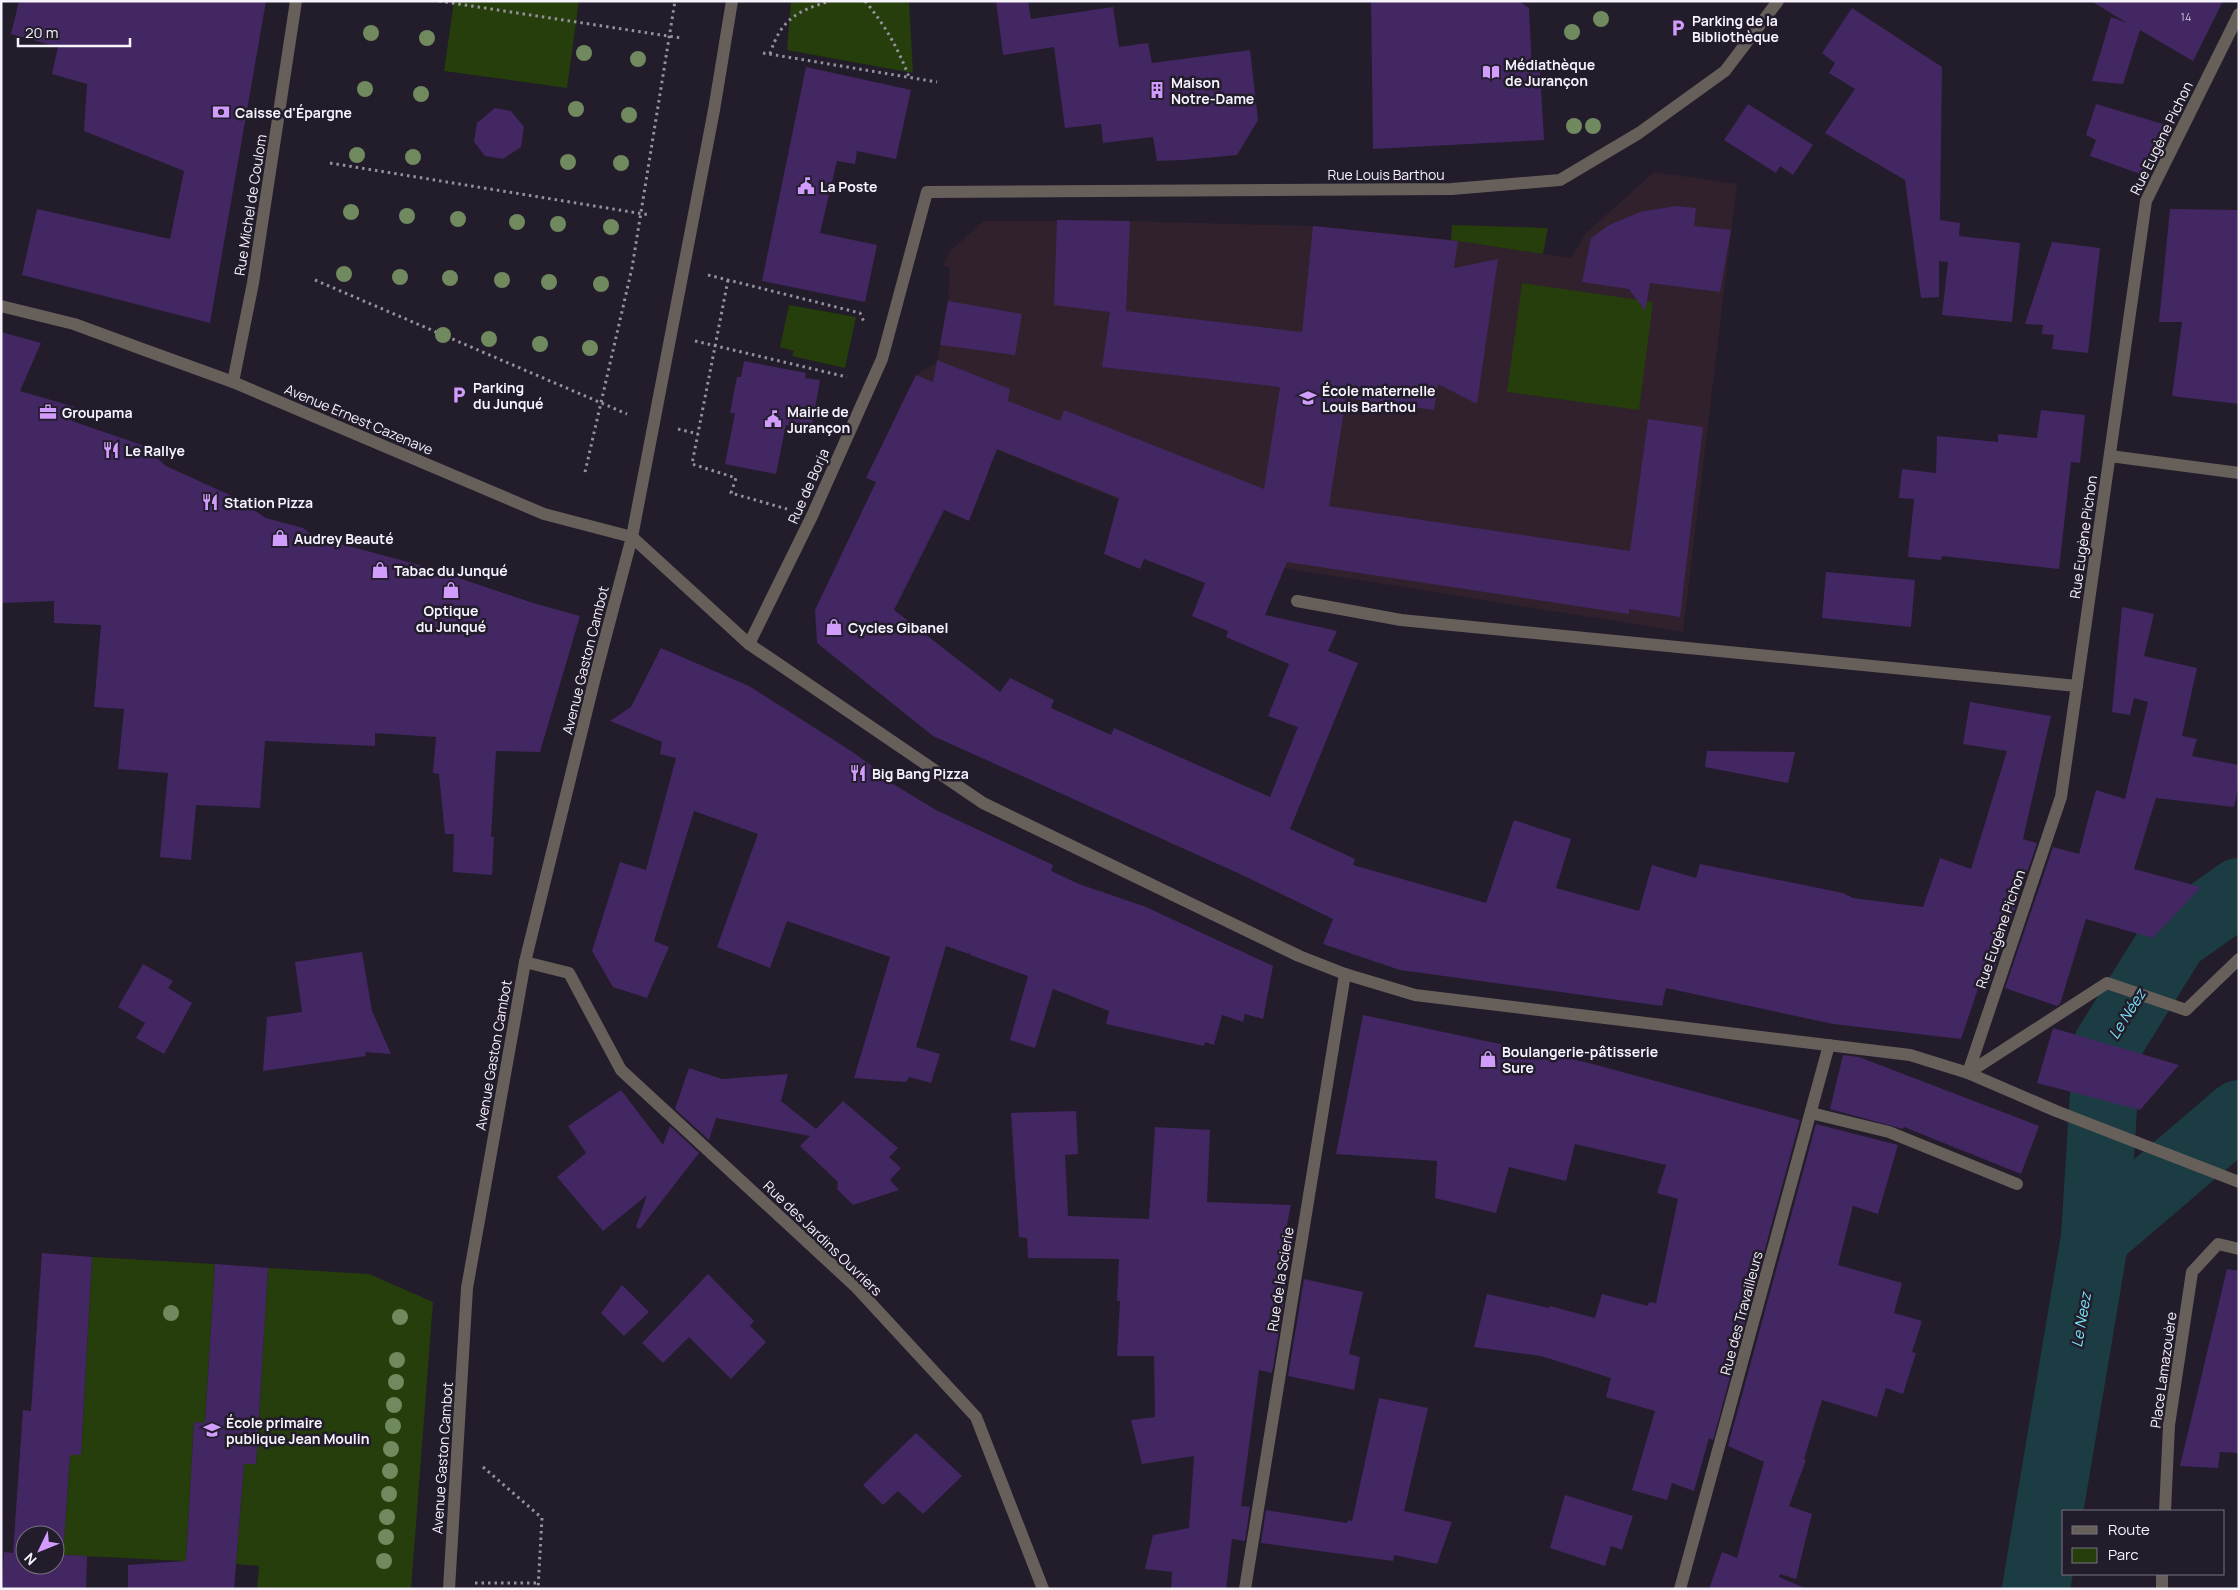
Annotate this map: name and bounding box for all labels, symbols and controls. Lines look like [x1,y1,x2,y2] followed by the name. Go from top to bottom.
[2181,9,2191,24] house number: 14
[1692,11,1779,46] place label: Parking de la Bibliothèque
[18,15,130,47] scale bar
[1668,18,1688,38] parking icon: Parking de la Bibliothèque
[25,22,58,43] text: 20 m
[1505,55,1595,90] place label: Médiathèque de Jurançon
[1481,62,1501,82] library icon: Médiathèque de Jurançon
[1171,73,1254,108] place label: Maison Notre-Dame
[2125,78,2197,198] street label: Rue Eugène Pichon
[1147,80,1167,100] building icon: Maison Notre-Dame
[211,102,231,122] bank icon: Caisse d'Épargne
[235,103,352,122] place label: Caisse d'Épargne
[229,133,271,277] street label: Rue Michel de Coulom
[1327,165,1445,184] street label: Rue Louis Barthou
[796,176,816,196] public building icon: La Poste
[820,177,877,196] place label: La Poste
[473,378,544,413] place label: Parking du Junqué
[282,379,436,459] street label: Avenue Ernest Cazenave
[1322,381,1436,416] place label: École maternelle Louis Barthou
[449,385,469,405] parking icon: Parking du Junqué
[1298,388,1318,408] school or university icon: École maternelle Louis Barthou
[38,402,58,422] office icon: Groupama
[787,402,850,437] place label: Mairie de Jurançon
[62,403,132,422] place label: Groupama
[763,409,783,429] public building icon: Mairie de Jurançon
[101,440,121,460] restaurant icon: Le Rallye
[125,441,185,460] place label: Le Rallye
[783,445,833,527] street label: Rue de Borja
[2065,474,2101,600] street label: Rue Eugène Pichon
[200,492,220,512] restaurant icon: Station Pizza
[224,493,313,512] place label: Station Pizza
[270,528,290,548] shop icon: Audrey Beauté
[294,529,394,548] place label: Audrey Beauté
[370,560,390,580] shop icon: Tabac du Junqué
[394,561,508,580] place label: Tabac du Junqué
[441,580,461,600] shop icon: Optique du Junqué
[557,583,613,736] street label: Avenue Gaston Cambot
[416,601,486,636] place label: Optique du Junqué
[824,617,844,637] shop icon: Cycles Gibanel
[848,618,948,637] place label: Cycles Gibanel
[848,763,868,783] restaurant icon: Big Bang Pizza
[872,764,969,783] place label: Big Bang Pizza
[1971,867,2029,991] street label: Rue Eugène Pichon
[470,978,516,1132] street label: Avenue Gaston Cambot
[2103,983,2152,1043] water label: Le Néez
[1502,1042,1658,1077] place label: Boulangerie-pâtisserie Sure
[1478,1049,1498,1069] shop icon: Boulangerie-pâtisserie Sure
[760,1176,886,1300] street label: Rue des Jardins Ouvriers
[1262,1225,1298,1333] street label: Rue de la Scierie
[1715,1249,1767,1377] street label: Rue des Travailleurs
[2066,1289,2096,1349] water label: Le Neez
[2145,1311,2181,1429] street label: Place Lamazouère
[427,1381,457,1535] street label: Avenue Gaston Cambot
[226,1413,369,1448] place label: École primaire publique Jean Moulin
[202,1420,222,1440] school or university icon: École primaire publique Jean Moulin
[2062,1510,2225,1575] legend
[2108,1519,2150,1540] text: Route
[15,1525,65,1575] north arrow
[2108,1544,2139,1565] text: Parc
[20,1549,41,1569] text: N

